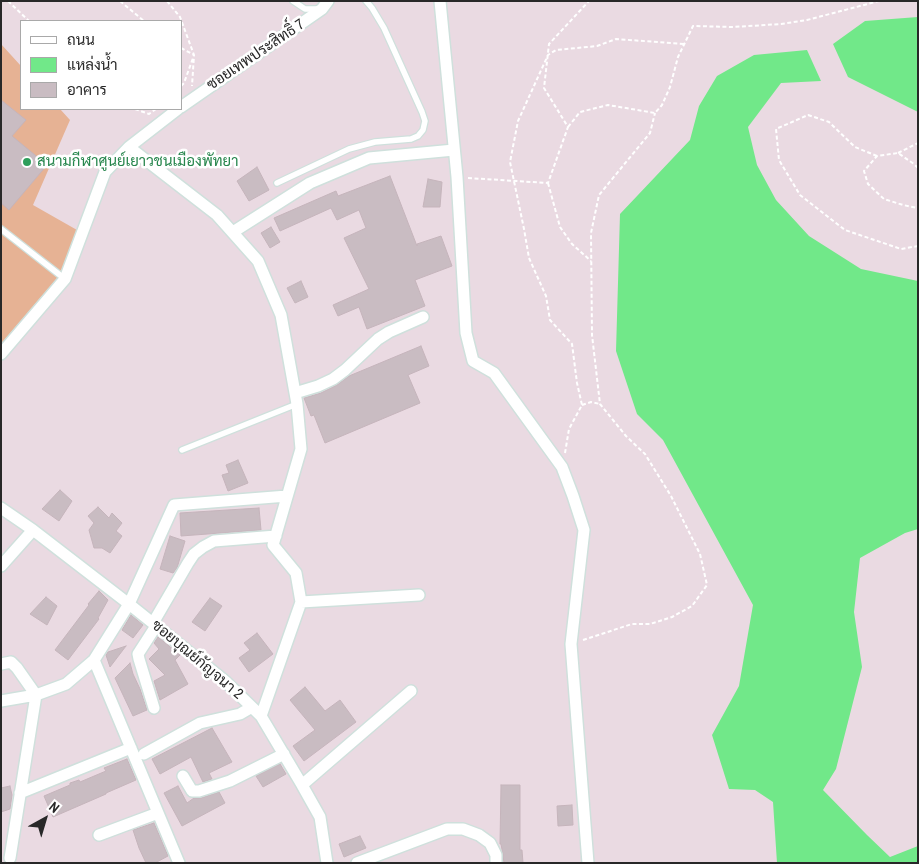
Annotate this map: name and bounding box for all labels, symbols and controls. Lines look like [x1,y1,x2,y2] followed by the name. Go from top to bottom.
[204,16,308,94] street label: ซอยเทพประสิทธิ์ 7
[20,20,182,110] legend
[67,29,95,50] text: ถนน
[67,54,118,75] text: แหล่งน้ำ
[67,79,107,100] text: อาคาร
[37,153,238,171] place label: สนามกีฬาศูนย์เยาวชนเมืองพัทยา
[21,156,33,168] marker: สนามกีฬาศูนย์เยาวชนเมืองพัทยา
[148,617,246,703] street label: ซอยบุณย์กัญจนา 2
[20,794,70,844] north arrow
[46,798,63,817] text: N

